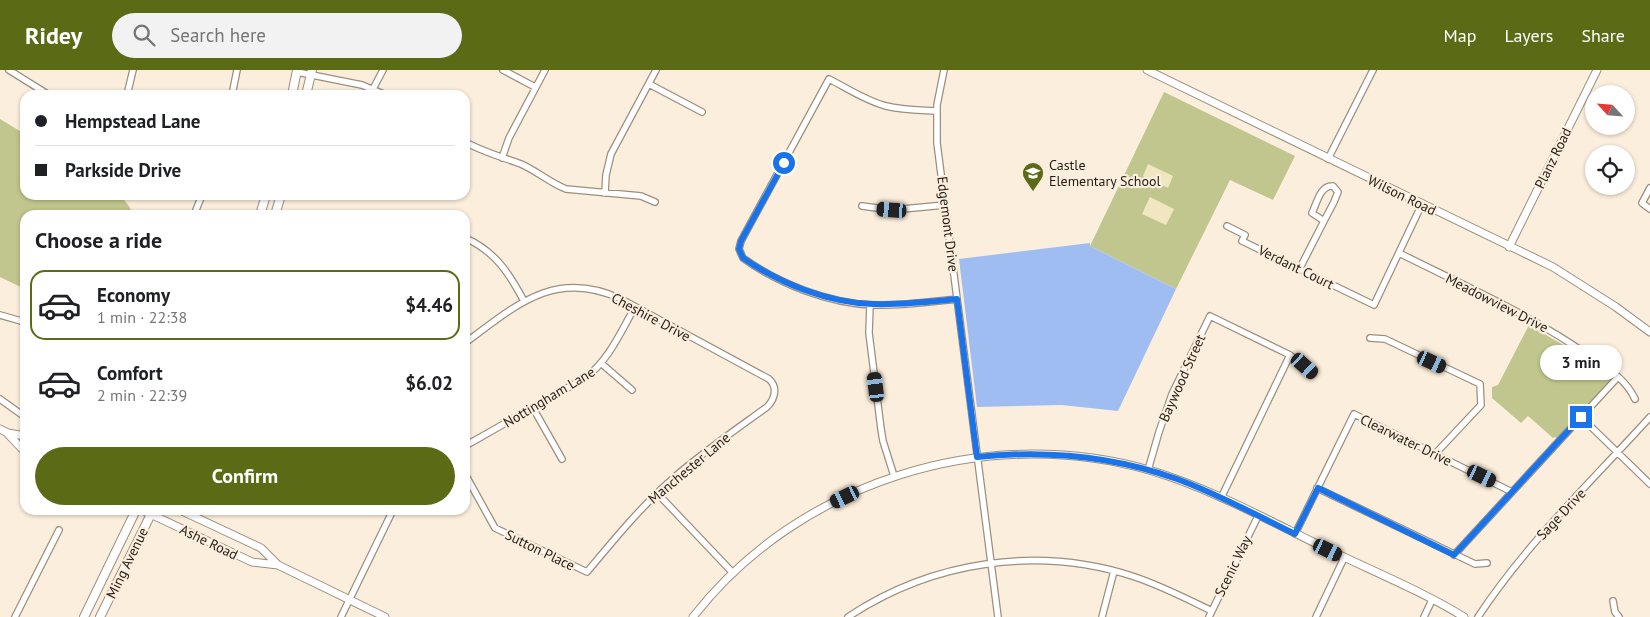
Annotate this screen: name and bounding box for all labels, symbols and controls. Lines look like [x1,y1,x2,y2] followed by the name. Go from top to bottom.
[112,13,462,58] search box
[25,20,82,51] text: Ridey
[130,21,158,49] icon: search
[170,23,266,47] text: Search here
[1444,24,1476,47] text: Map
[1504,24,1553,47] text: Layers
[1581,24,1625,47] text: Share
[1585,85,1635,135] north arrow
[1585,85,1635,195] map controls
[65,109,200,133] text: Hempstead Lane
[1531,125,1575,191] street label: Planz Road
[1585,145,1635,195] button: locate
[773,152,795,174] route start
[1049,156,1161,190] place label: Castle Elementary School
[65,158,181,182] text: Parkside Drive
[1021,161,1045,192] school or university icon: Castle Elementary School
[1365,171,1439,219] street label: Wilson Road
[933,175,963,273] street label: Edgemont Drive
[876,201,907,219] car
[35,226,162,254] text: Choose a ride
[1254,240,1337,293] street label: Verdant Court
[1443,269,1551,337] street label: Meadowview Drive
[37,283,82,328] icon: car
[97,283,170,307] text: Economy
[608,289,694,345] street label: Cheshire Drive
[405,293,453,317] text: $4.46
[97,307,187,327] text: 1 min · 22:38
[1155,331,1209,425] street label: Baywood Street
[1540,344,1622,380] callout: 3 min
[1415,349,1448,375] car
[1288,350,1321,382] car
[1561,352,1601,372] text: 3 min
[37,361,82,406] icon: car
[97,361,163,385] text: Comfort
[500,363,598,431] street label: Nottingham Lane
[405,371,453,395] text: $6.02
[866,371,885,403] car
[97,385,187,405] text: 2 min · 22:39
[1570,406,1592,428] route end
[1357,410,1455,470] street label: Clearwater Drive
[644,428,734,508] street label: Manchester Lane
[35,447,455,505] button: Confirm
[1465,463,1498,489] car
[828,484,861,510] car
[1533,484,1589,544] street label: Sage Drive
[177,520,241,564] street label: Ashe Road
[102,524,152,602] street label: Ming Avenue
[502,525,578,575] street label: Sutton Place
[1210,532,1256,600] street label: Scenic Way
[1311,537,1344,563] car

